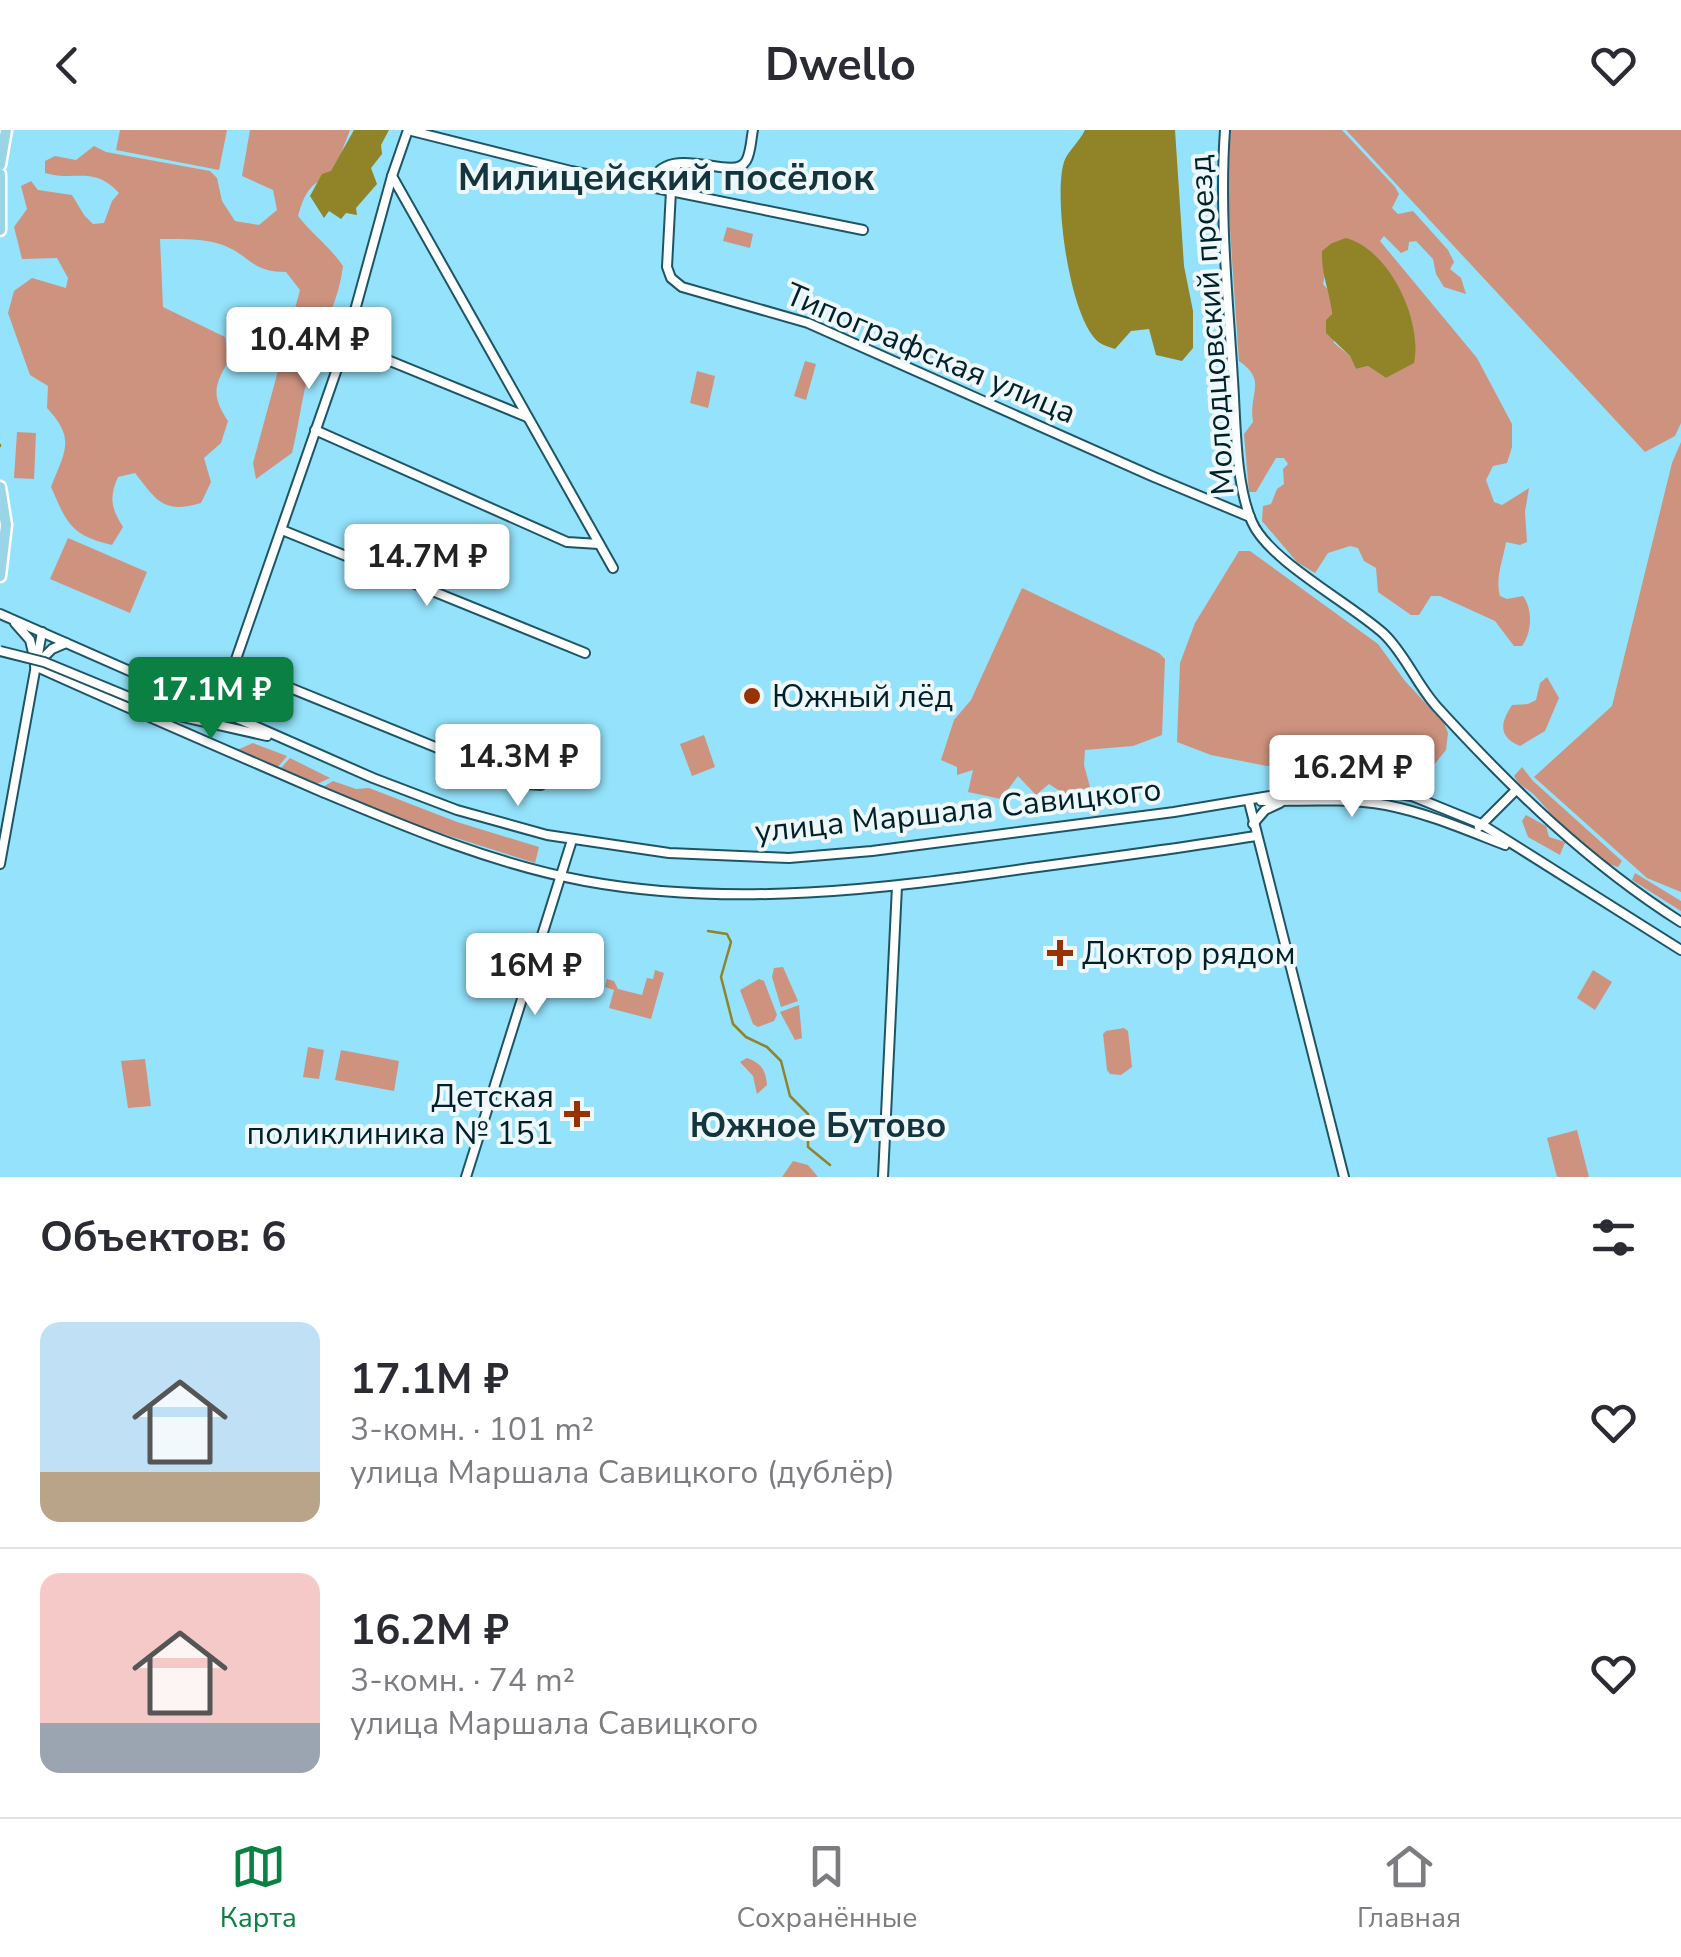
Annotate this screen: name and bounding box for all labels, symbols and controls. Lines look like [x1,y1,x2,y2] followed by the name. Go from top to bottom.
[765,35,916,96] text: Dwello
[40,38,95,93] icon: back
[1586,38,1641,93] icon: heart
[458,152,875,203] district label: Милицейский посёлок
[1178,153,1245,497] street label: Молодцовский проезд
[779,273,1083,434] street label: Типографская улица
[217,307,401,392] pin: 10.4M ₽
[248,318,370,361] text: 10.4M ₽
[335,524,519,609] pin: 14.7M ₽
[366,535,488,578] text: 14.7M ₽
[119,657,303,742] pin: 17.1M ₽
[150,668,272,711] text: 17.1M ₽
[772,675,953,718] place label: Южный лёд
[741,685,763,707] marker: Южный лёд
[426,724,610,809] pin: 14.3M ₽
[457,735,579,778] text: 14.3M ₽
[1260,735,1444,820] pin: 16.2M ₽
[1291,746,1413,789] text: 16.2M ₽
[753,768,1163,853] street label: улица Маршала Савицкого
[1082,932,1296,975] place label: Доктор рядом
[465,933,605,1018] pin: 16M ₽
[1047,940,1073,966] marker: Доктор рядом
[488,944,582,987] text: 16M ₽
[246,1075,554,1155] place label: Детская поликлиника № 151
[564,1101,590,1127] marker: Детская поликлиника № 151
[690,1102,946,1149] district label: Южное Бутово
[40,1209,286,1266] text: Объектов: 6
[1586,1210,1641,1265] icon: filters
[350,1351,509,1408] text: 17.1M ₽
[120,1362,240,1482] icon: home
[1586,1395,1641,1450] icon: heart
[350,1408,594,1451] text: 3-комн. · 101 m²
[350,1451,895,1494] text: улица Маршала Савицкого (дублёр)
[350,1602,509,1659] text: 16.2M ₽
[120,1613,240,1733] icon: home
[1586,1646,1641,1701] icon: heart
[350,1659,575,1702] text: 3-комн. · 74 m²
[350,1702,758,1745] text: улица Маршала Савицкого
[220,1839,297,1937] tab: Карта
[736,1839,917,1937] tab: Сохранённые
[1357,1839,1461,1937] tab: Главная

